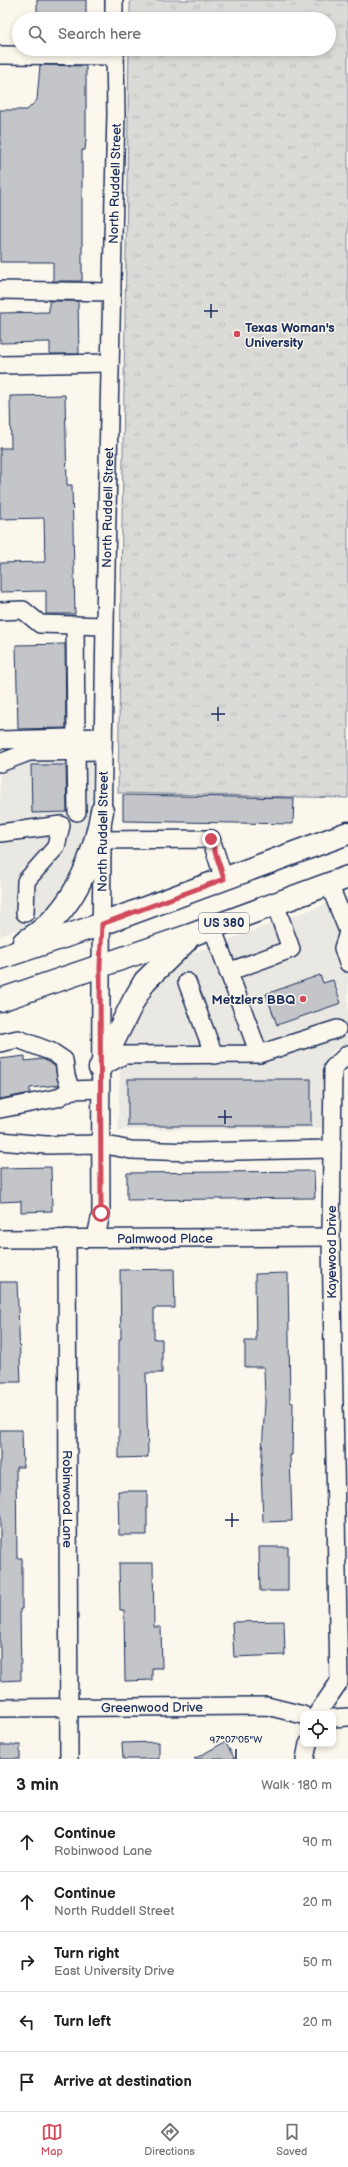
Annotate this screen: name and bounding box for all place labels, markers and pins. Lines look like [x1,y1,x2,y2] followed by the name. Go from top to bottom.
[245,320,335,351] place label: Texas Woman's University
[232,329,242,339] marker: Texas Woman's University
[212,992,295,1008] place label: Metzlers BBQ
[298,994,308,1004] marker: Metzlers BBQ

